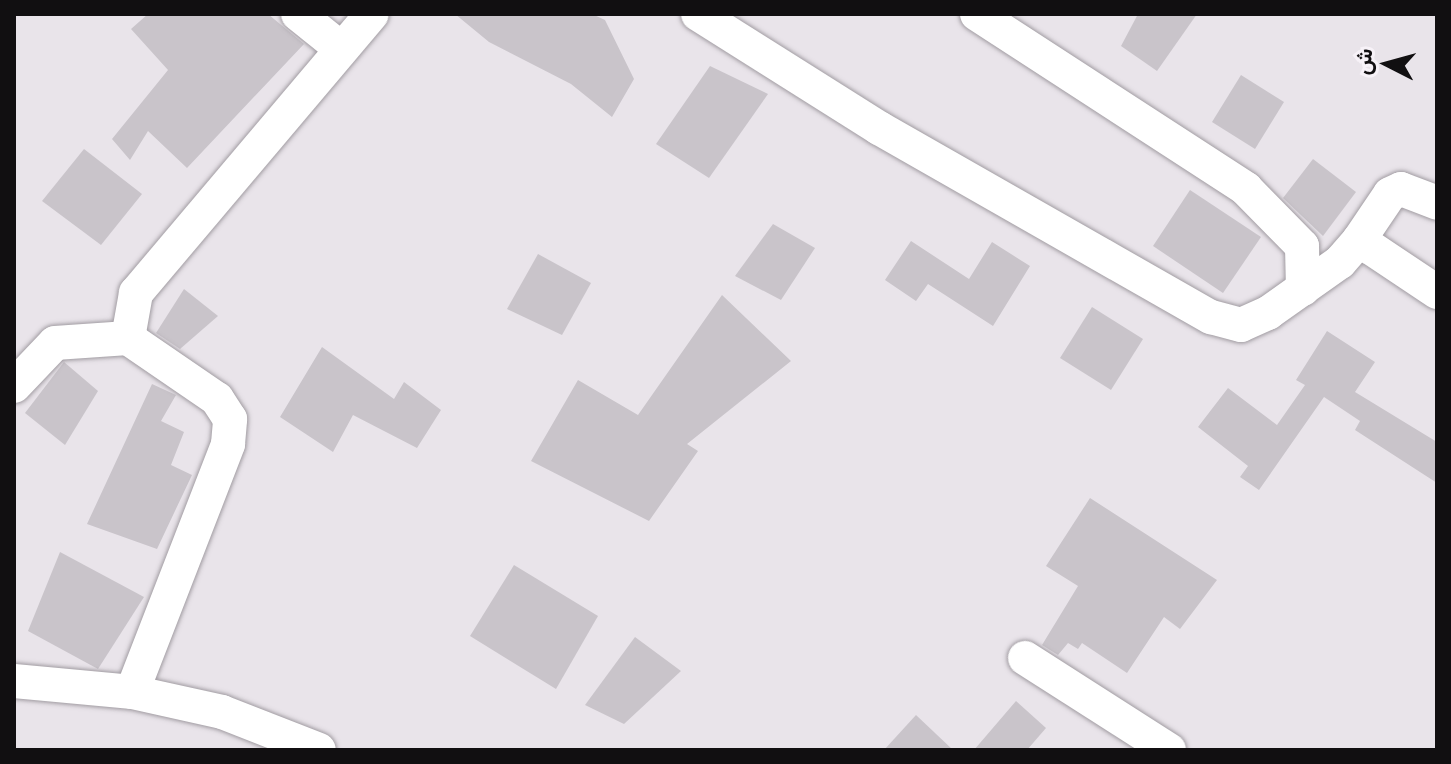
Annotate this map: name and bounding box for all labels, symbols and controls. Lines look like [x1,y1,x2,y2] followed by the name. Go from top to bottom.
[1347,24,1427,104] north arrow
[1348,47,1378,76] text: ش

